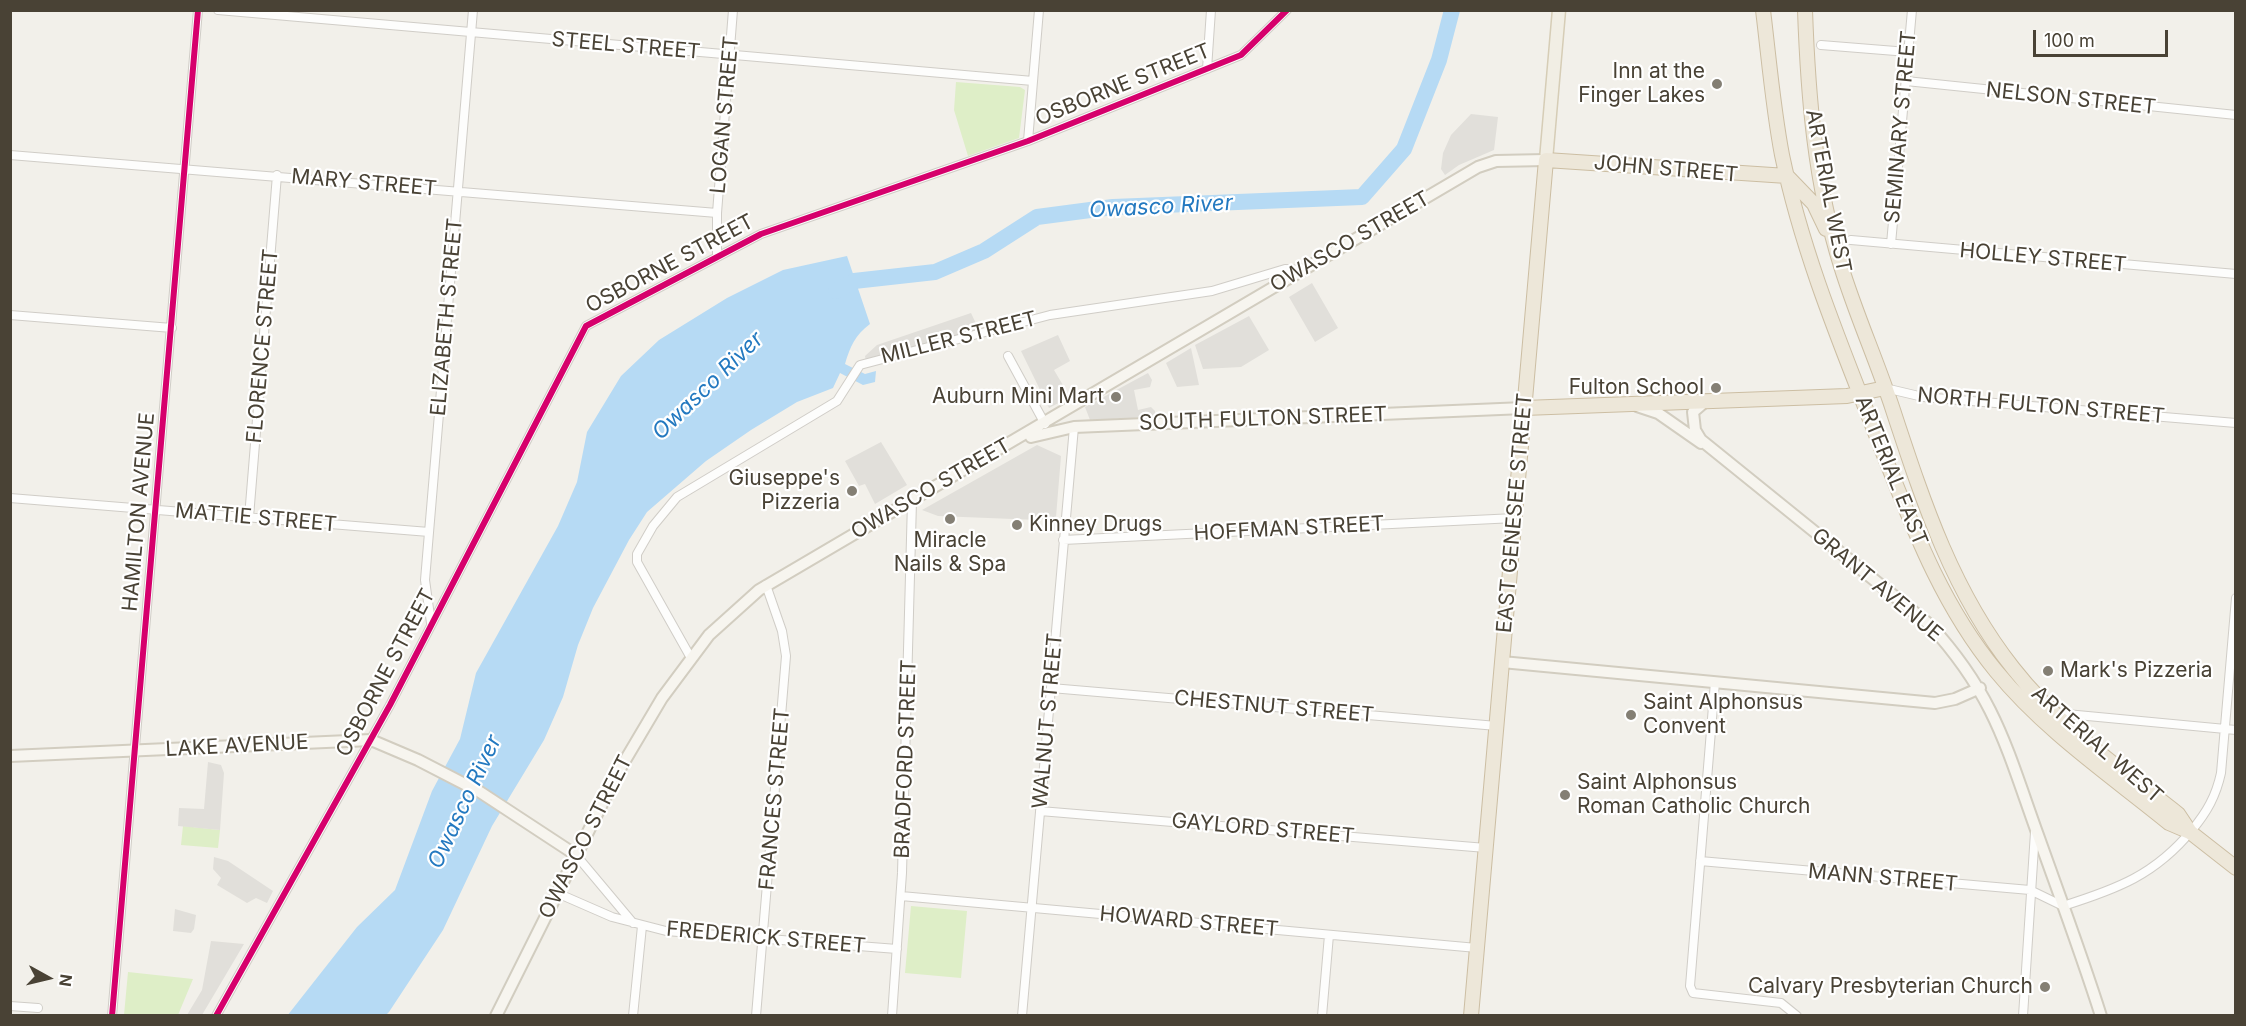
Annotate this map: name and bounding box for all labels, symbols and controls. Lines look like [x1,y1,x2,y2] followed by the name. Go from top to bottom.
[2036,18,2171,56] scale bar
[550,27,702,65] street label: STEEL STREET
[1880,30,1922,224] street label: SEMINARY STREET
[2044,30,2095,51] text: 100 m
[706,35,744,195] street label: LOGAN STREET
[1032,38,1214,132] street label: OSBORNE STREET
[1578,59,1705,109] place label: Inn at the Finger Lakes
[1710,77,1724,91] marker: Inn at the Finger Lakes
[1985,78,2157,120] street label: NELSON STREET
[1800,107,1856,275] street label: ARTERIAL WEST
[1593,150,1739,188] street label: JOHN STREET
[290,164,438,202] street label: MARY STREET
[1266,186,1434,298] street label: OWASCO STREET
[1088,190,1234,224] water label: Owasco River
[582,209,758,319] street label: OSBORNE STREET
[426,217,468,417] street label: ELIZABETH STREET
[1958,238,2128,278] street label: HOLLEY STREET
[242,248,284,444] street label: FLORENCE STREET
[878,306,1040,370] street label: MILLER STREET
[647,327,769,445] water label: Owasco River
[1569,375,1704,401] place label: Fulton School
[1709,381,1723,395] marker: Fulton School
[1916,383,2166,429] street label: NORTH FULTON STREET
[932,384,1104,410] place label: Auburn Mini Mart
[1109,390,1123,404] marker: Auburn Mini Mart
[1492,392,1538,634] street label: EAST GENESEE STREET
[1849,392,1933,550] street label: ARTERIAL EAST
[1139,402,1387,436] street label: SOUTH FULTON STREET
[118,412,160,612] street label: HAMILTON AVENUE
[847,433,1015,545] street label: OWASCO STREET
[728,466,840,516] place label: Giuseppe's Pizzeria
[845,484,859,498] marker: Giuseppe's Pizzeria
[174,498,338,538] street label: MATTIE STREET
[1193,511,1385,547] street label: HOFFMAN STREET
[943,512,957,526] marker: Miracle Nails & Spa
[1029,512,1162,538] place label: Kinney Drugs
[1010,518,1024,532] marker: Kinney Drugs
[1806,523,1948,647] street label: GRANT AVENUE
[894,528,1006,578] place label: Miracle Nails & Spa
[331,585,441,761] street label: OSBORNE STREET
[1028,632,1068,810] street label: WALNUT STREET
[2060,658,2213,684] place label: Mark's Pizzeria
[890,659,922,859] street label: BRADFORD STREET
[2041,664,2055,678] marker: Mark's Pizzeria
[2026,681,2168,809] street label: ARTERIAL WEST
[1173,686,1375,728] street label: CHESTNUT STREET
[1643,690,1803,740] place label: Saint Alphonsus Convent
[754,707,796,891] street label: FRANCES STREET
[1624,708,1638,722] marker: Saint Alphonsus Convent
[165,730,309,762] street label: LAKE AVENUE
[423,731,507,873] water label: Owasco River
[534,751,638,923] street label: OWASCO STREET
[1577,770,1811,820] place label: Saint Alphonsus Roman Catholic Church
[1558,788,1572,802] marker: Saint Alphonsus Roman Catholic Church
[1170,808,1356,850] street label: GAYLORD STREET
[1807,859,1959,897] street label: MANN STREET
[1098,902,1280,942] street label: HOWARD STREET
[665,917,867,959] street label: FREDERICK STREET
[18,948,78,1008] north arrow
[55,973,77,988] text: N
[1748,974,2033,1000] place label: Calvary Presbyterian Church
[2038,980,2052,994] marker: Calvary Presbyterian Church

